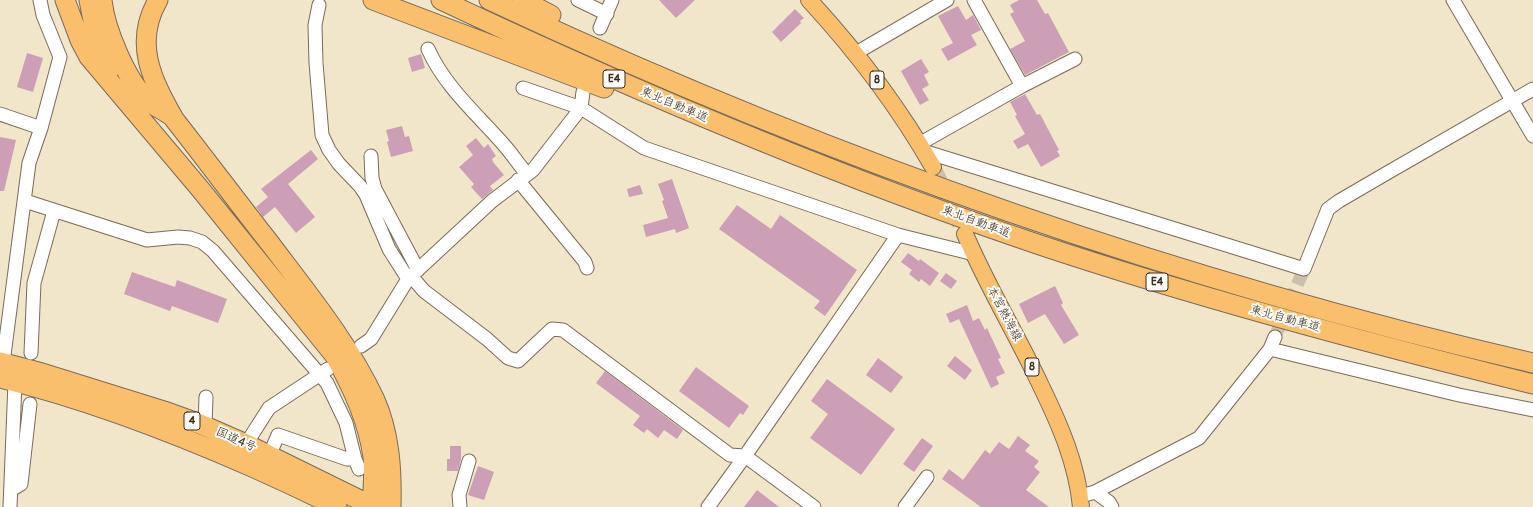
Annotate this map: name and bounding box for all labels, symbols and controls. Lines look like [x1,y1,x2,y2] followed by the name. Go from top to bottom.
[603,70,625,88] road number: E4
[870,71,884,89] road number: 8
[638,84,710,126] street label: 東北自動車道
[940,203,1012,241] street label: 東北自動車道
[1146,273,1168,291] road number: E4
[984,284,1024,344] street label: 本宮熱海線
[1248,303,1322,335] street label: 東北自動車道
[1025,358,1039,376] road number: 8
[184,412,200,430] road number: 4
[213,425,259,455] street label: 国道4号

